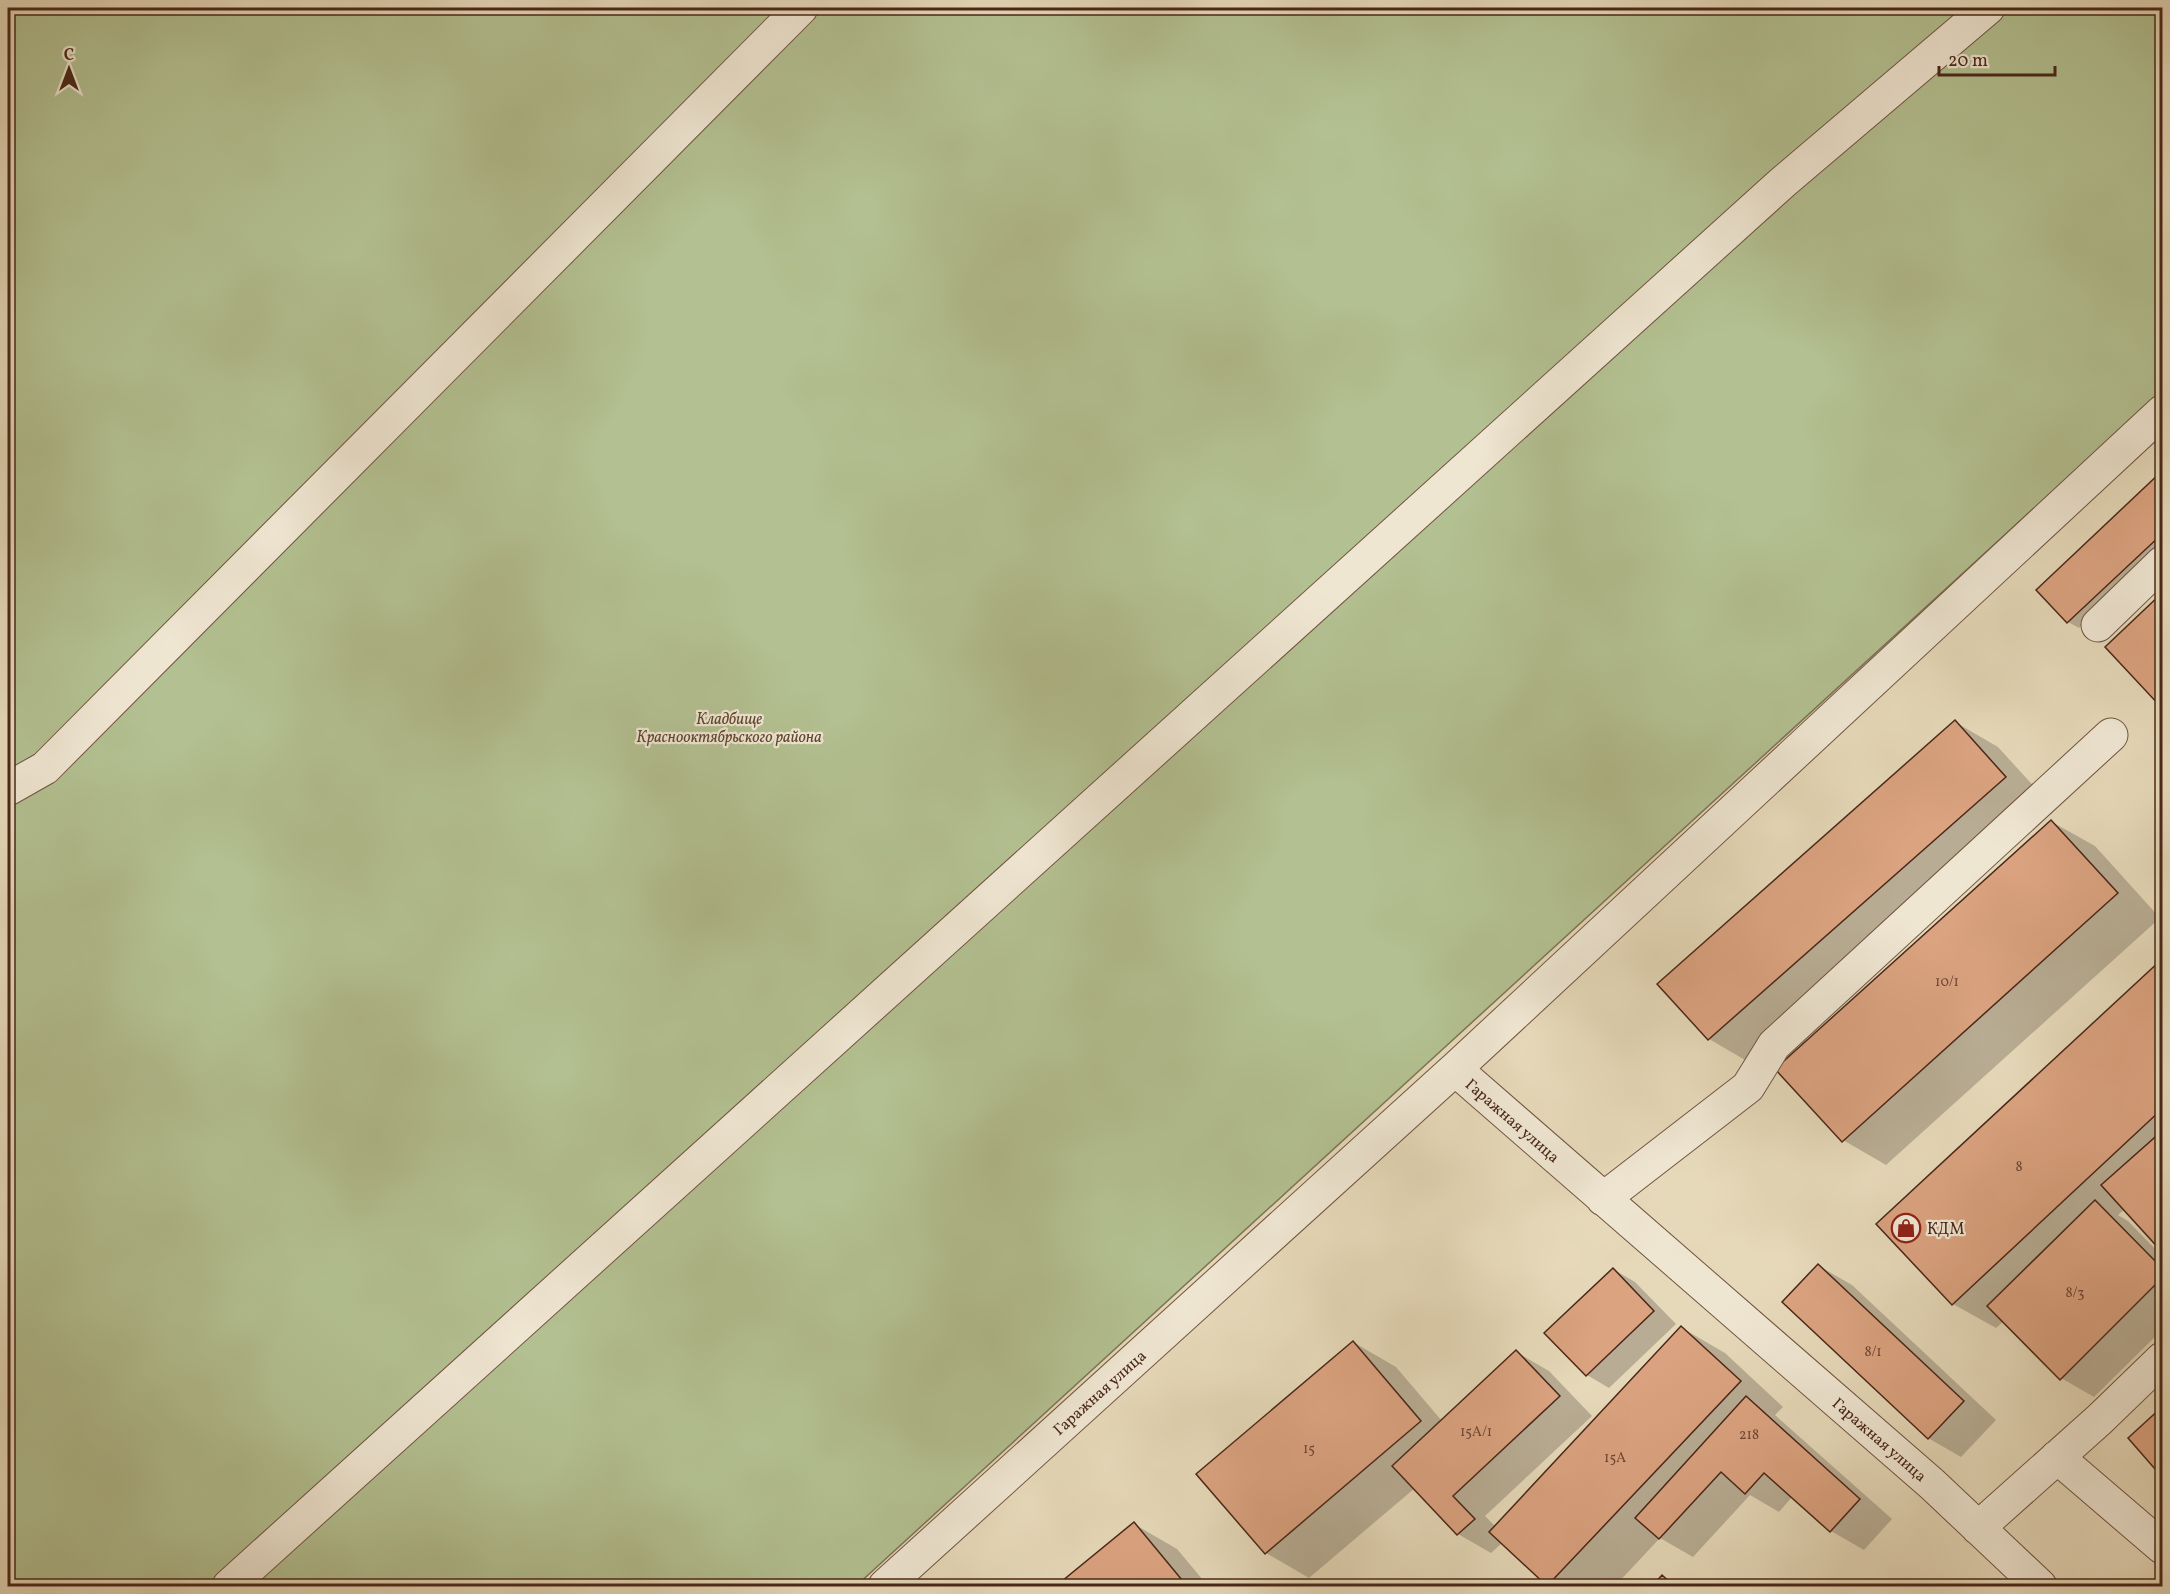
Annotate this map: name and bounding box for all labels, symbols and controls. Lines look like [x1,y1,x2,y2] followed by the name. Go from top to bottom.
[39,39,99,99] north arrow
[1939,39,2054,77] scale bar
[64,45,74,67] text: С
[1948,49,1988,74] text: 20 m
[636,709,822,749] park label: Кладбище Краснооктябрьского района
[1935,973,1959,992] house number: 10/1
[1460,1074,1564,1169] street label: Гаражная улица
[2015,1158,2023,1177] house number: 8
[1890,1212,1922,1244] shop icon: КДМ
[1927,1219,1964,1241] place label: КДМ
[2066,1284,2084,1303] house number: 8/3
[1864,1343,1882,1362] house number: 8/1
[1049,1346,1152,1441] street label: Гаражная улица
[1827,1393,1931,1488] street label: Гаражная улица
[1460,1423,1492,1442] house number: 15А/1
[1739,1426,1759,1445] house number: 218
[1303,1440,1315,1459] house number: 15
[1604,1449,1626,1468] house number: 15А

